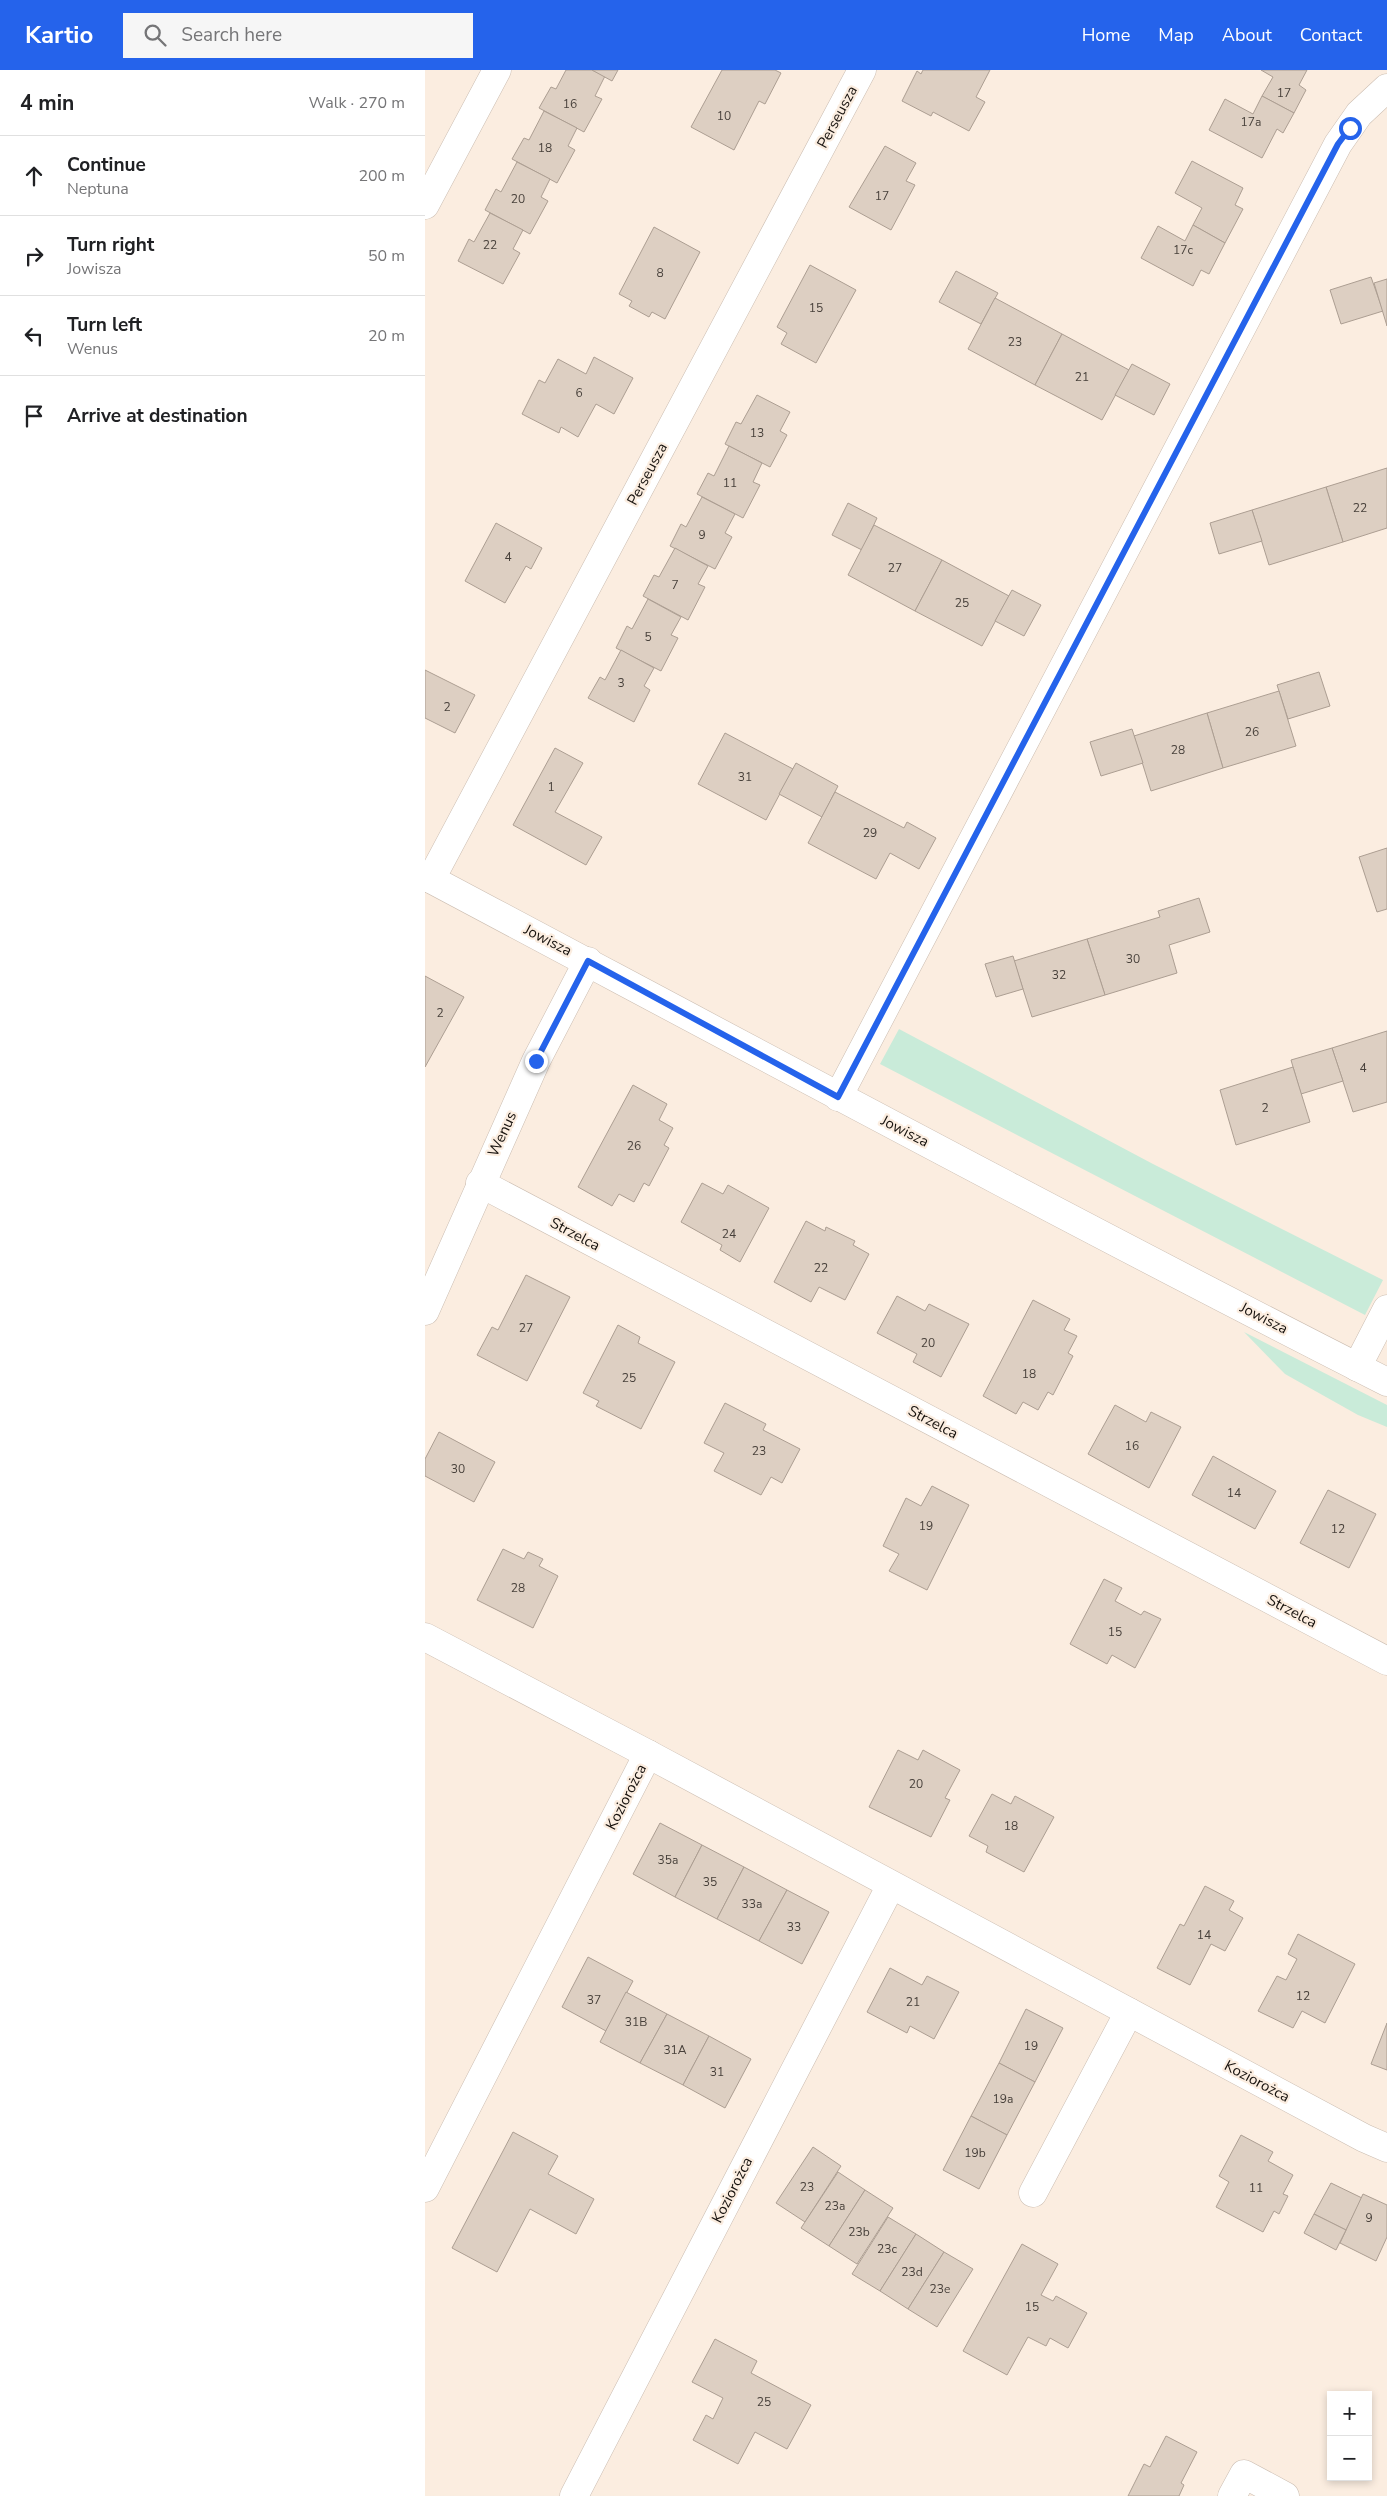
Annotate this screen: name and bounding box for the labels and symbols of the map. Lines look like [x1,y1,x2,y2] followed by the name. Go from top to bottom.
[812,82,862,152] street label: Perseusza
[1277,85,1291,101] house number: 17
[563,96,577,112] house number: 16
[717,108,731,124] house number: 10
[1241,114,1261,130] house number: 17a
[1339,117,1362,140] route start
[538,140,552,156] house number: 18
[875,188,889,204] house number: 17
[511,191,525,207] house number: 20
[483,237,497,253] house number: 22
[1173,242,1193,258] house number: 17c
[656,265,664,281] house number: 8
[809,300,823,316] house number: 15
[1008,334,1022,350] house number: 23
[1075,369,1089,385] house number: 21
[575,385,583,401] house number: 6
[750,425,764,441] house number: 13
[622,439,672,509] street label: Perseusza
[723,475,737,491] house number: 11
[1353,500,1367,516] house number: 22
[698,527,706,543] house number: 9
[504,549,512,565] house number: 4
[888,560,902,576] house number: 27
[671,577,679,593] house number: 7
[955,595,969,611] house number: 25
[644,629,652,645] house number: 5
[617,675,625,691] house number: 3
[443,699,451,715] house number: 2
[1245,724,1259,740] house number: 26
[1171,742,1185,758] house number: 28
[738,769,752,785] house number: 31
[547,779,555,795] house number: 1
[863,825,877,841] house number: 29
[520,919,575,961] street label: Jowisza
[1126,951,1140,967] house number: 30
[1052,967,1066,983] house number: 32
[436,1005,444,1021] house number: 2
[525,1050,548,1073] route end
[1359,1060,1367,1076] house number: 4
[1261,1100,1269,1116] house number: 2
[483,1108,521,1160] street label: Wenus
[877,1110,932,1152] street label: Jowisza
[627,1138,641,1154] house number: 26
[547,1213,603,1255] street label: Strzelca
[722,1226,736,1242] house number: 24
[814,1260,828,1276] house number: 22
[1236,1297,1291,1339] street label: Jowisza
[519,1320,533,1336] house number: 27
[921,1335,935,1351] house number: 20
[1022,1366,1036,1382] house number: 18
[622,1370,636,1386] house number: 25
[905,1401,961,1443] street label: Strzelca
[1125,1438,1139,1454] house number: 16
[752,1443,766,1459] house number: 23
[451,1461,465,1477] house number: 30
[1227,1485,1241,1501] house number: 14
[919,1518,933,1534] house number: 19
[1331,1521,1345,1537] house number: 12
[511,1580,525,1596] house number: 28
[1264,1590,1320,1632] street label: Strzelca
[1108,1624,1122,1640] house number: 15
[601,1761,651,1833] street label: Koziorożca
[909,1776,923,1792] house number: 20
[1004,1818,1018,1834] house number: 18
[658,1852,678,1868] house number: 35a
[703,1874,717,1890] house number: 35
[742,1896,762,1912] house number: 33a
[787,1919,801,1935] house number: 33
[1197,1927,1211,1943] house number: 14
[1296,1988,1310,2004] house number: 12
[587,1992,601,2008] house number: 37
[906,1994,920,2010] house number: 21
[625,2014,647,2030] house number: 31B
[1024,2038,1038,2054] house number: 19
[663,2042,687,2058] house number: 31A
[1221,2055,1293,2107] street label: Koziorożca
[710,2064,724,2080] house number: 31
[993,2091,1013,2107] house number: 19a
[964,2145,986,2161] house number: 19b
[707,2154,757,2226] street label: Koziorożca
[800,2179,814,2195] house number: 23
[1249,2180,1263,2196] house number: 11
[825,2198,845,2214] house number: 23a
[1365,2210,1373,2226] house number: 9
[848,2224,870,2240] house number: 23b
[877,2241,897,2257] house number: 23c
[901,2264,923,2280] house number: 23d
[930,2281,950,2297] house number: 23e
[1025,2299,1039,2315] house number: 15
[757,2394,771,2410] house number: 25

